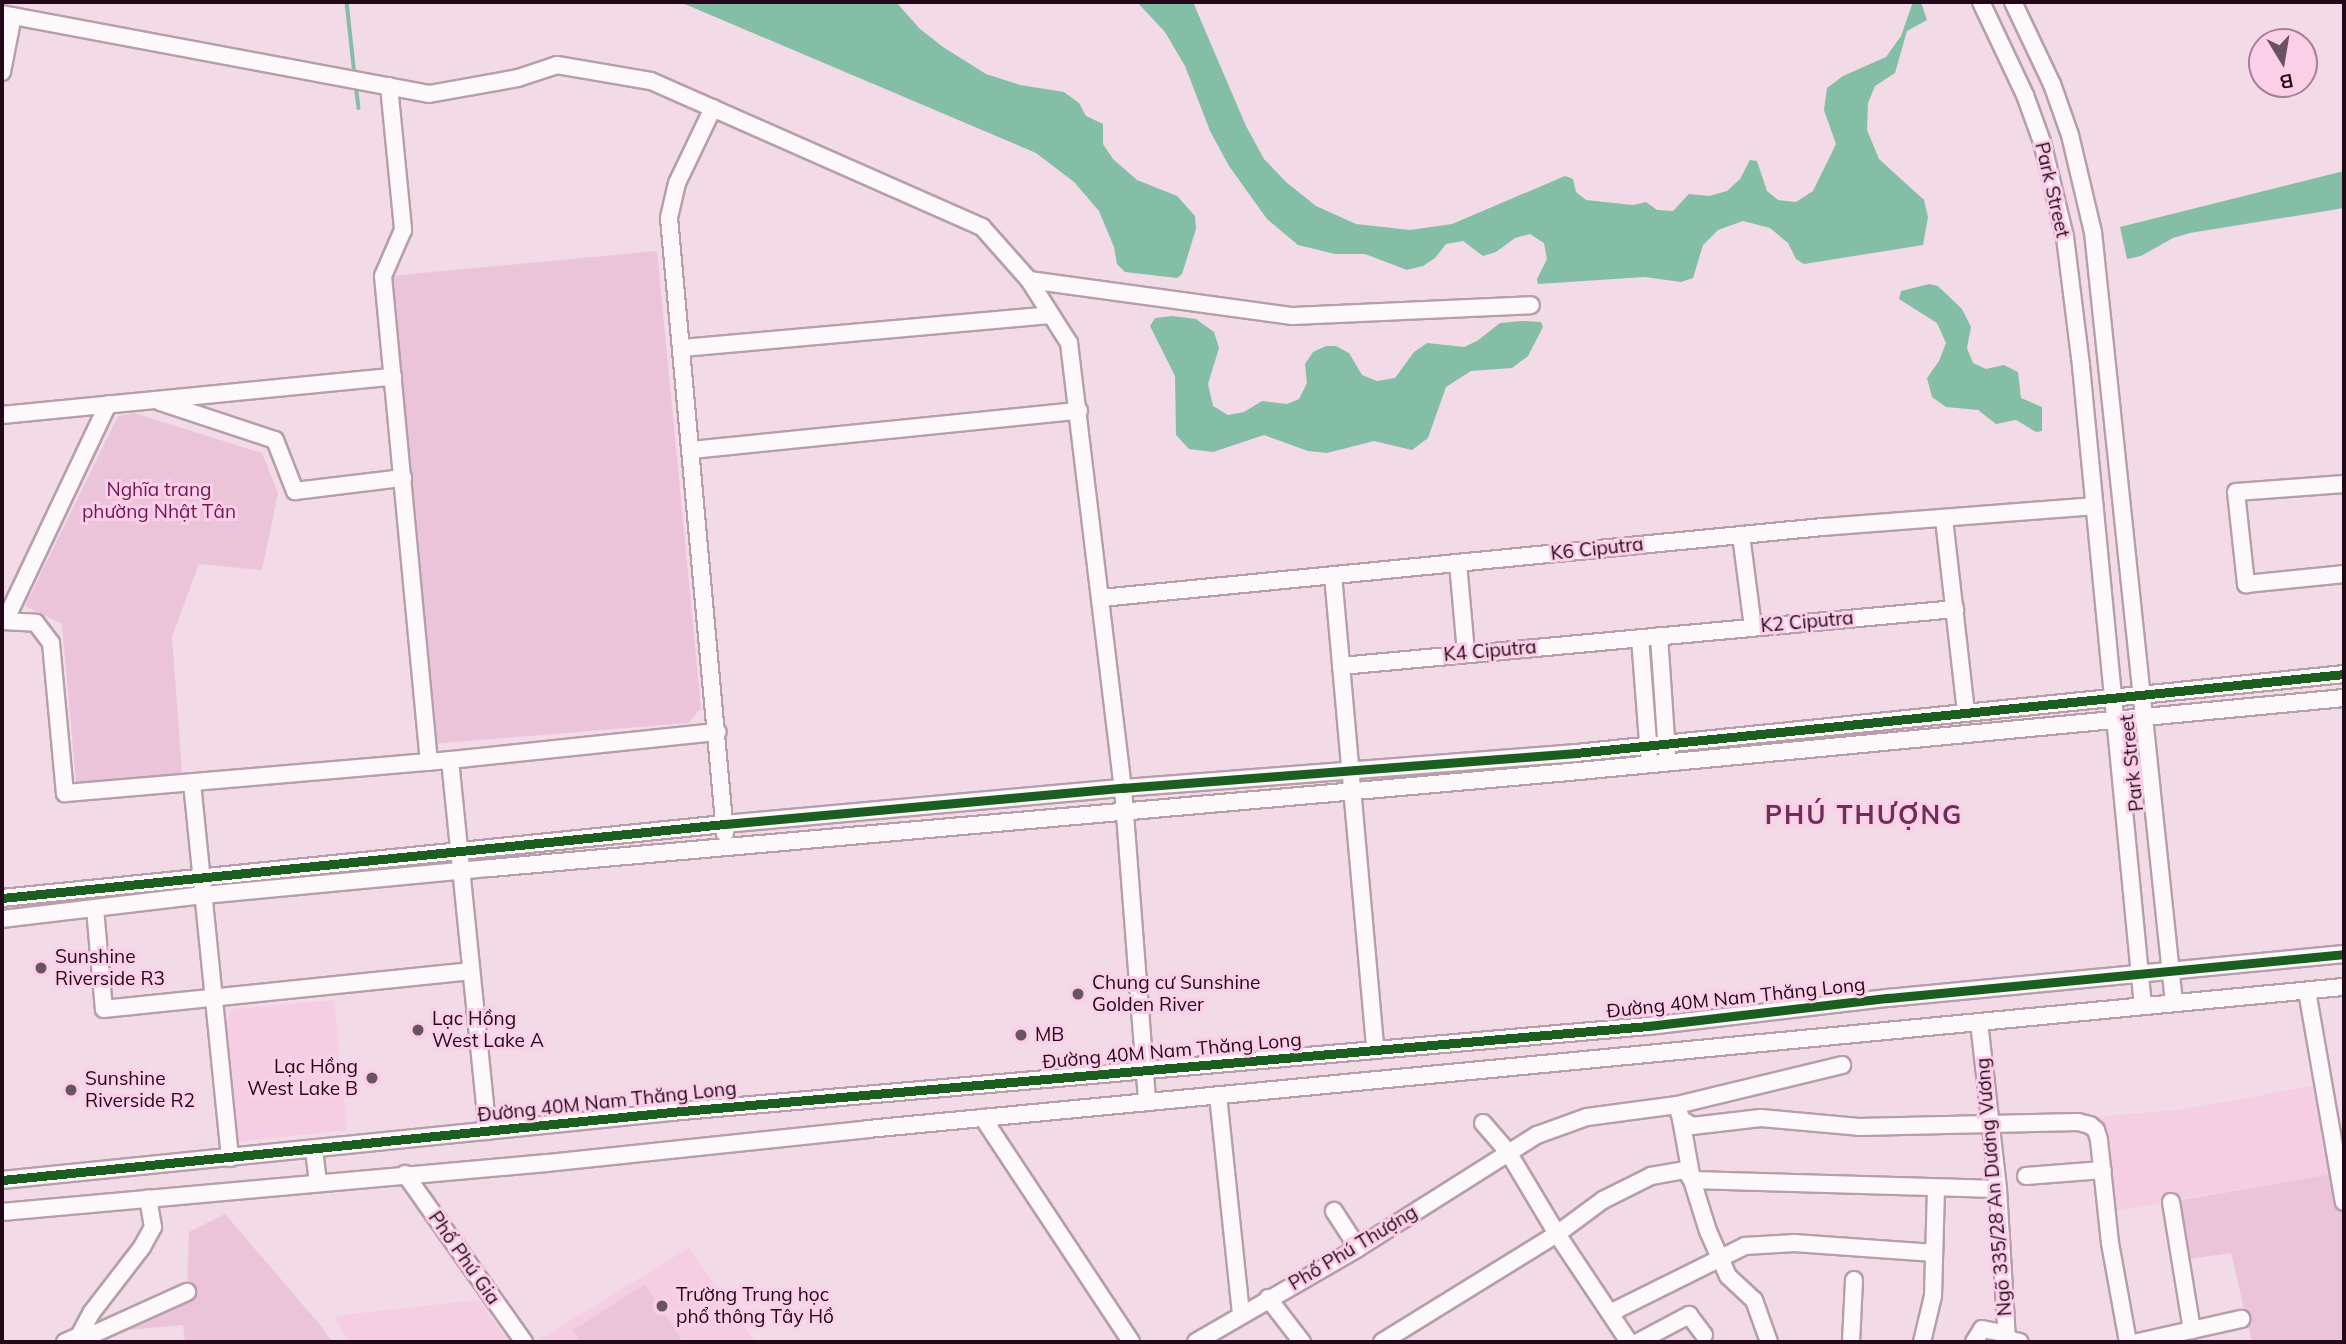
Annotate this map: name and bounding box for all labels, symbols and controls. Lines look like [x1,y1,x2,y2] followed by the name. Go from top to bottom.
[2248,28,2318,98] north arrow
[2278,69,2295,95] text: B
[2030,140,2074,240] street label: Park Street
[82,479,236,523] park label: Nghĩa trang phường Nhật Tân
[1549,533,1645,565] street label: K6 Ciputra
[1760,607,1854,637] street label: K2 Ciputra
[1443,636,1537,666] street label: K4 Ciputra
[2116,713,2148,813] street label: Park Street
[1766,799,1962,831] district label: PHÚ THƯỢNG
[55,946,165,990] place label: Sunshine Riverside R3
[33,960,49,976] marker: Sunshine Riverside R3
[1092,972,1260,1016] place label: Chung cư Sunshine Golden River
[1605,973,1867,1023] street label: Đường 40M Nam Thăng Long
[1070,986,1086,1002] marker: Chung cư Sunshine Golden River
[432,1008,544,1052] place label: Lạc Hồng West Lake A
[410,1022,426,1038] marker: Lạc Hồng West Lake A
[1035,1024,1064,1046] place label: MB
[1013,1027,1029,1043] marker: MB
[1041,1028,1303,1074] street label: Đường 40M Nam Thăng Long
[247,1056,358,1100] place label: Lạc Hồng West Lake B
[1971,1057,2017,1317] street label: Ngõ 335/28 An Dương Vương
[85,1068,195,1112] place label: Sunshine Riverside R2
[364,1070,380,1086] marker: Lạc Hồng West Lake B
[476,1077,738,1127] street label: Đường 40M Nam Thăng Long
[63,1082,79,1098] marker: Sunshine Riverside R2
[1285,1201,1421,1295] street label: Phố Phú Thượng
[424,1207,504,1309] street label: Phố Phú Gia
[676,1284,834,1328] place label: Trường Trung học phổ thông Tây Hồ
[654,1298,670,1314] marker: Trường Trung học phổ thông Tây Hồ

